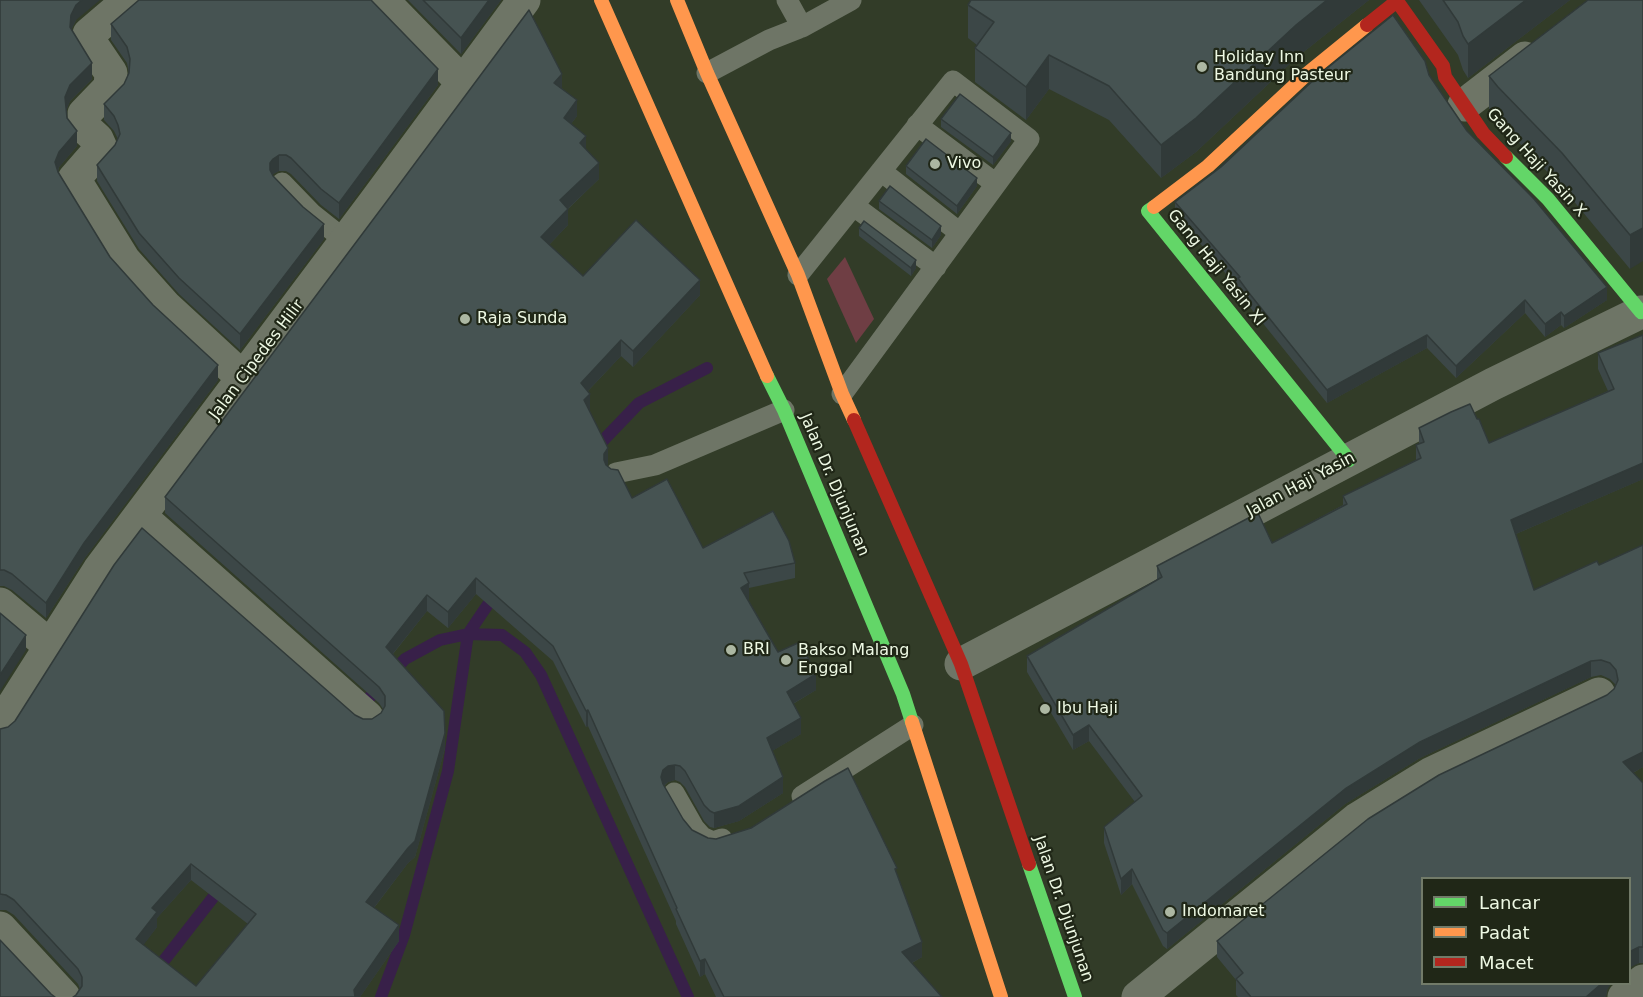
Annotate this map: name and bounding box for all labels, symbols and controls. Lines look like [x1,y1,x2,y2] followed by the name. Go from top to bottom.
[1214,48,1351,86] place label: Holiday Inn Bandung Pasteur
[1195,60,1209,74] marker: Holiday Inn Bandung Pasteur
[1482,105,1590,221] street label: Gang Haji Yasin X
[947,154,981,174] place label: Vivo
[928,157,942,171] marker: Vivo
[1163,206,1269,330] street label: Gang Haji Yasin XI
[206,296,308,424] street label: Jalan Cipedes Hilir
[477,309,567,329] place label: Raja Sunda
[458,312,472,326] marker: Raja Sunda
[795,411,873,559] street label: Jalan Dr. Djunjunan
[1243,448,1359,522] street label: Jalan Haji Yasin
[743,640,770,660] place label: BRI
[798,641,909,679] place label: Bakso Malang Enggal
[724,643,738,657] marker: BRI
[779,653,793,667] marker: Bakso Malang Enggal
[1057,699,1118,719] place label: Ibu Haji
[1038,702,1052,716] marker: Ibu Haji
[1029,833,1097,985] street label: Jalan Dr. Djunjunan
[1421,877,1631,985] legend
[1479,892,1540,913] text: Lancar
[1182,902,1265,922] place label: Indomaret
[1163,905,1177,919] marker: Indomaret
[1479,922,1530,943] text: Padat
[1479,952,1534,973] text: Macet

